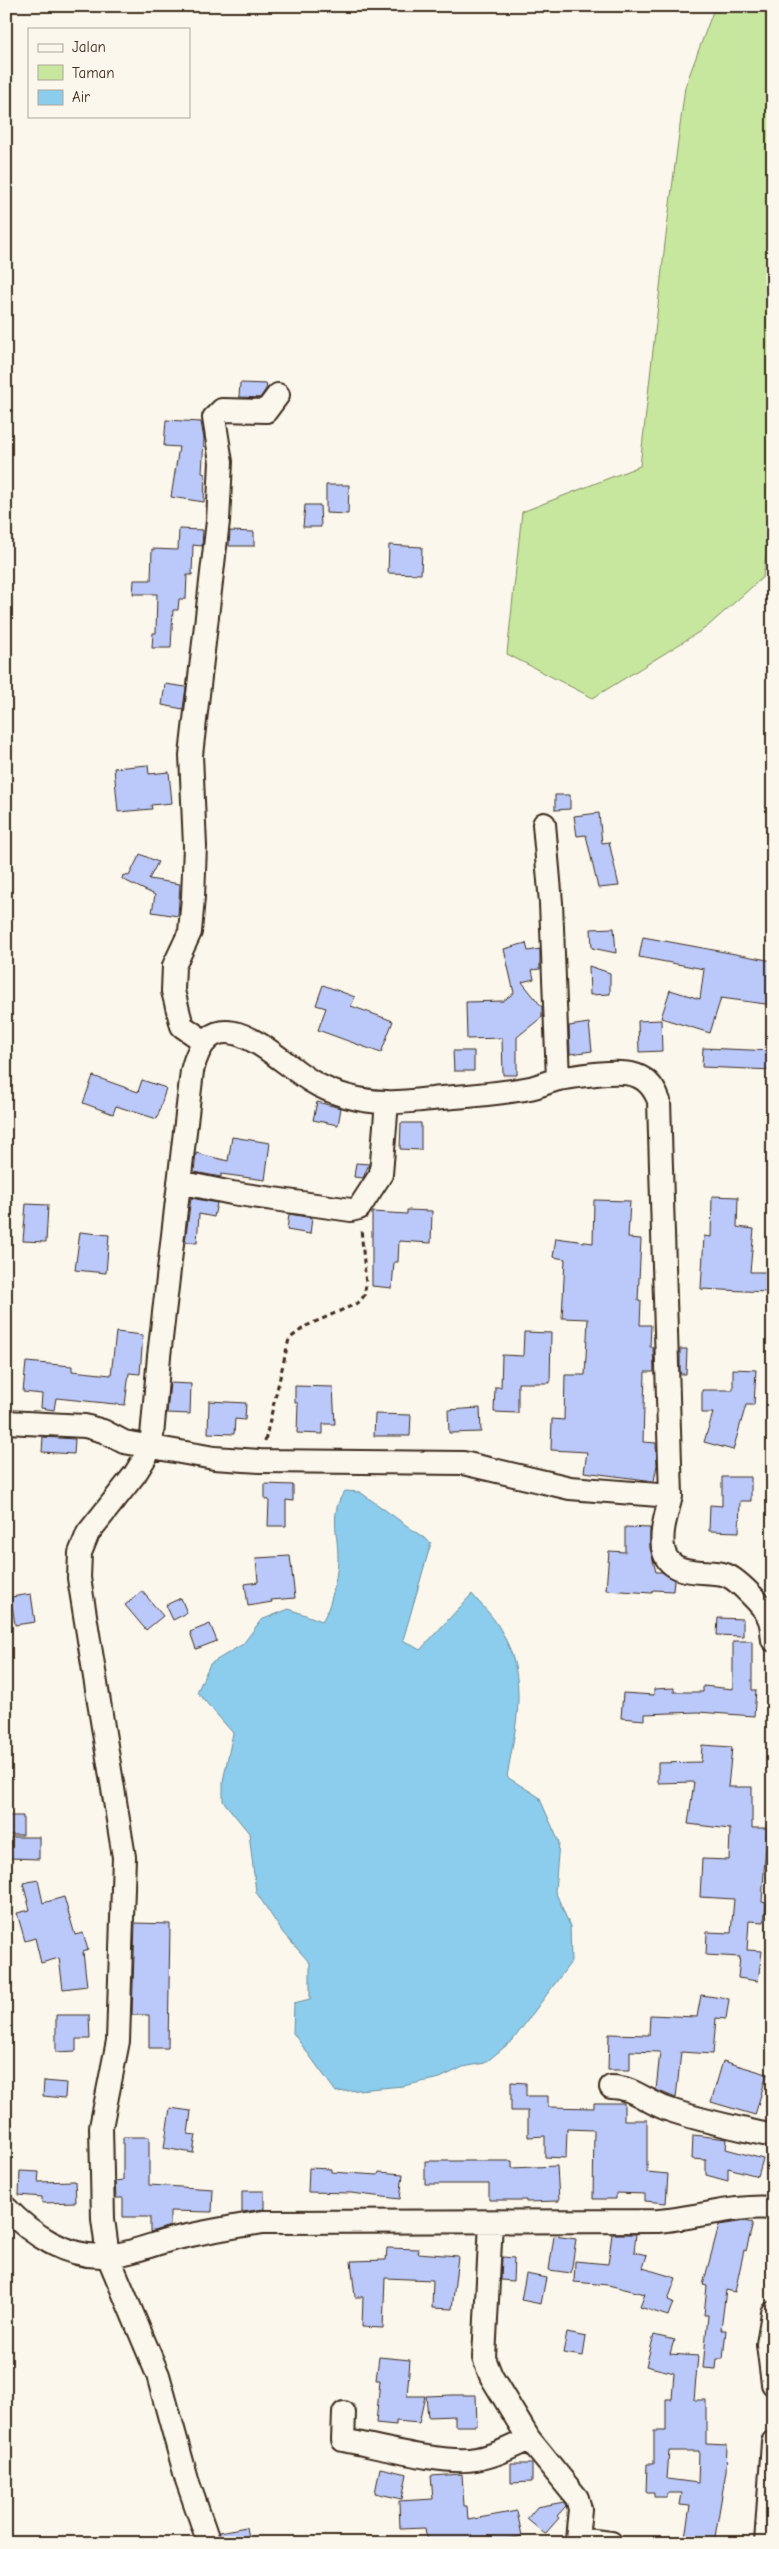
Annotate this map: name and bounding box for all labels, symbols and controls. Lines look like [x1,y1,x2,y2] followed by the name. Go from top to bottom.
[28,28,190,118] legend
[72,38,106,56] text: Jalan
[72,64,115,82] text: Taman
[72,88,90,106] text: Air

